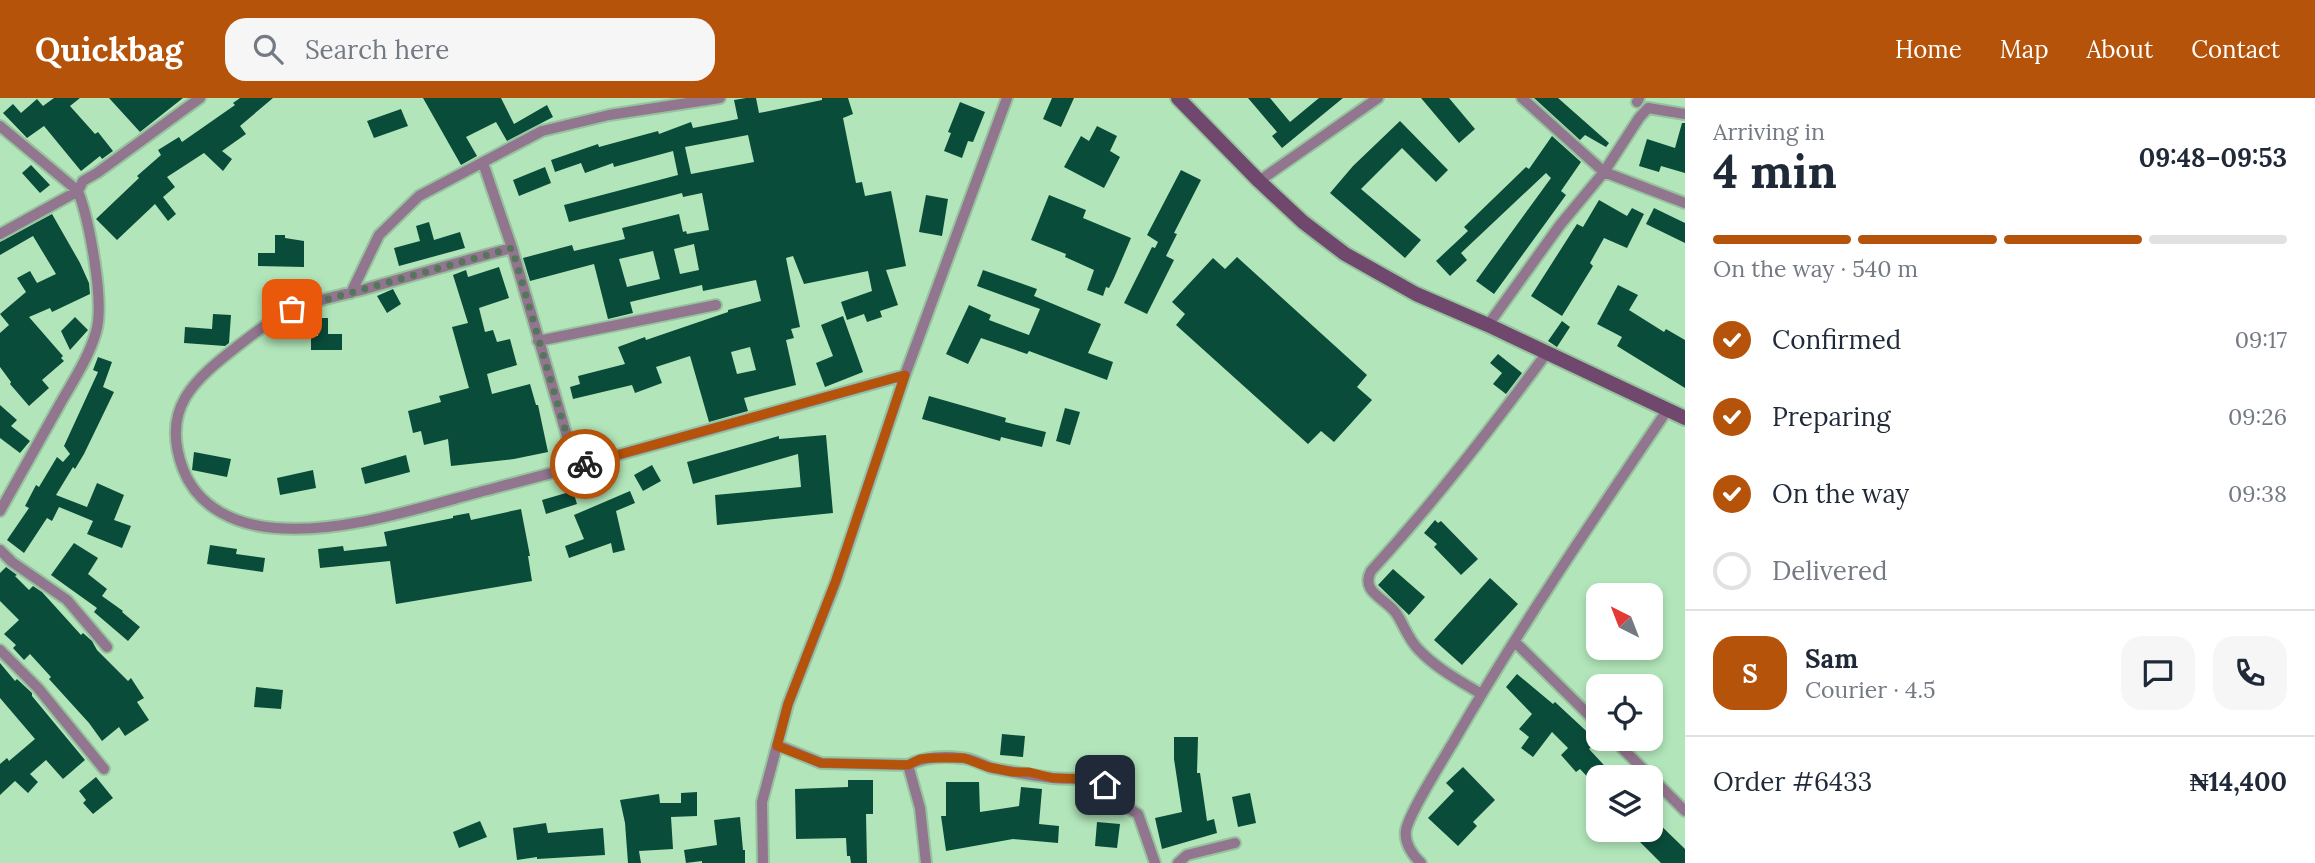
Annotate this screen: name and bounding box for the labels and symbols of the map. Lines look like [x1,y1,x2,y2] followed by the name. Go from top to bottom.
[262,279,322,339] pin
[550,429,620,499] courier
[1586,583,1662,660] north arrow
[1075,755,1135,815] pin

